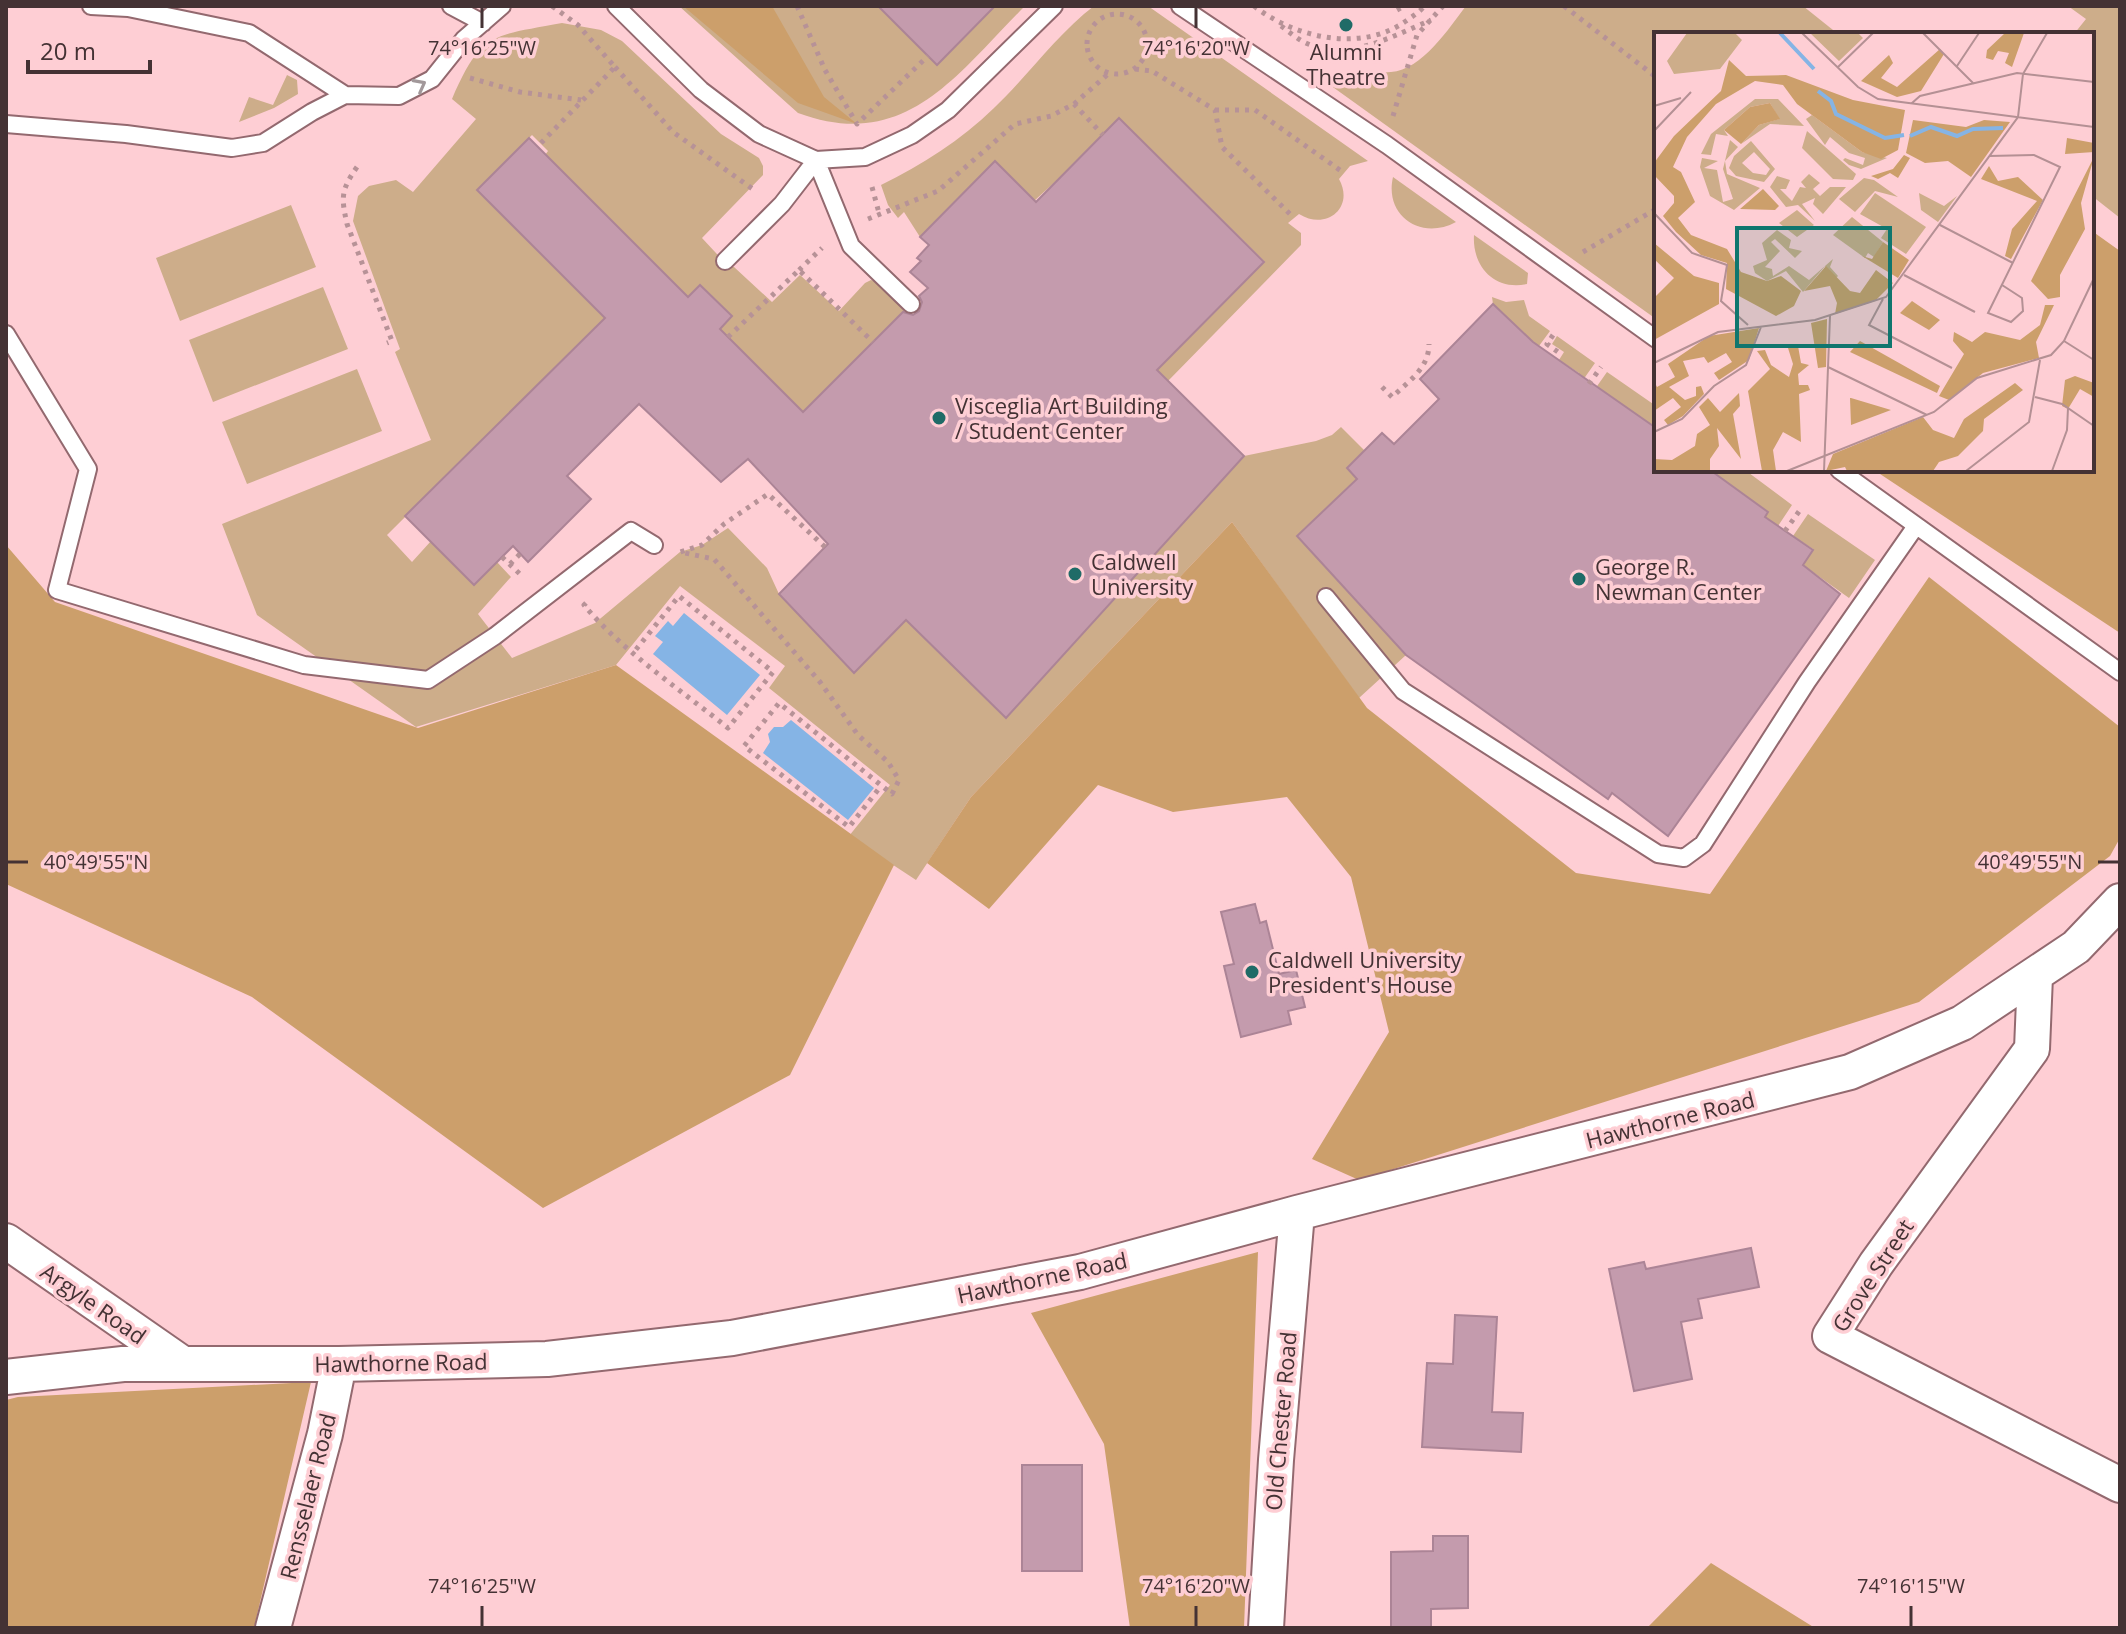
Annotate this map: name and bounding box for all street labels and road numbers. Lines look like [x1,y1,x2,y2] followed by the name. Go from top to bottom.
[1582,1084,1758,1154] street label: Hawthorne Road
[1824,1213,1920,1337] street label: Grove Street
[954,1244,1130,1310] street label: Hawthorne Road
[35,1256,153,1350] street label: Argyle Road
[1257,1330,1303,1512] street label: Old Chester Road
[314,1345,488,1379] street label: Hawthorne Road
[272,1410,342,1582] street label: Rensselaer Road

